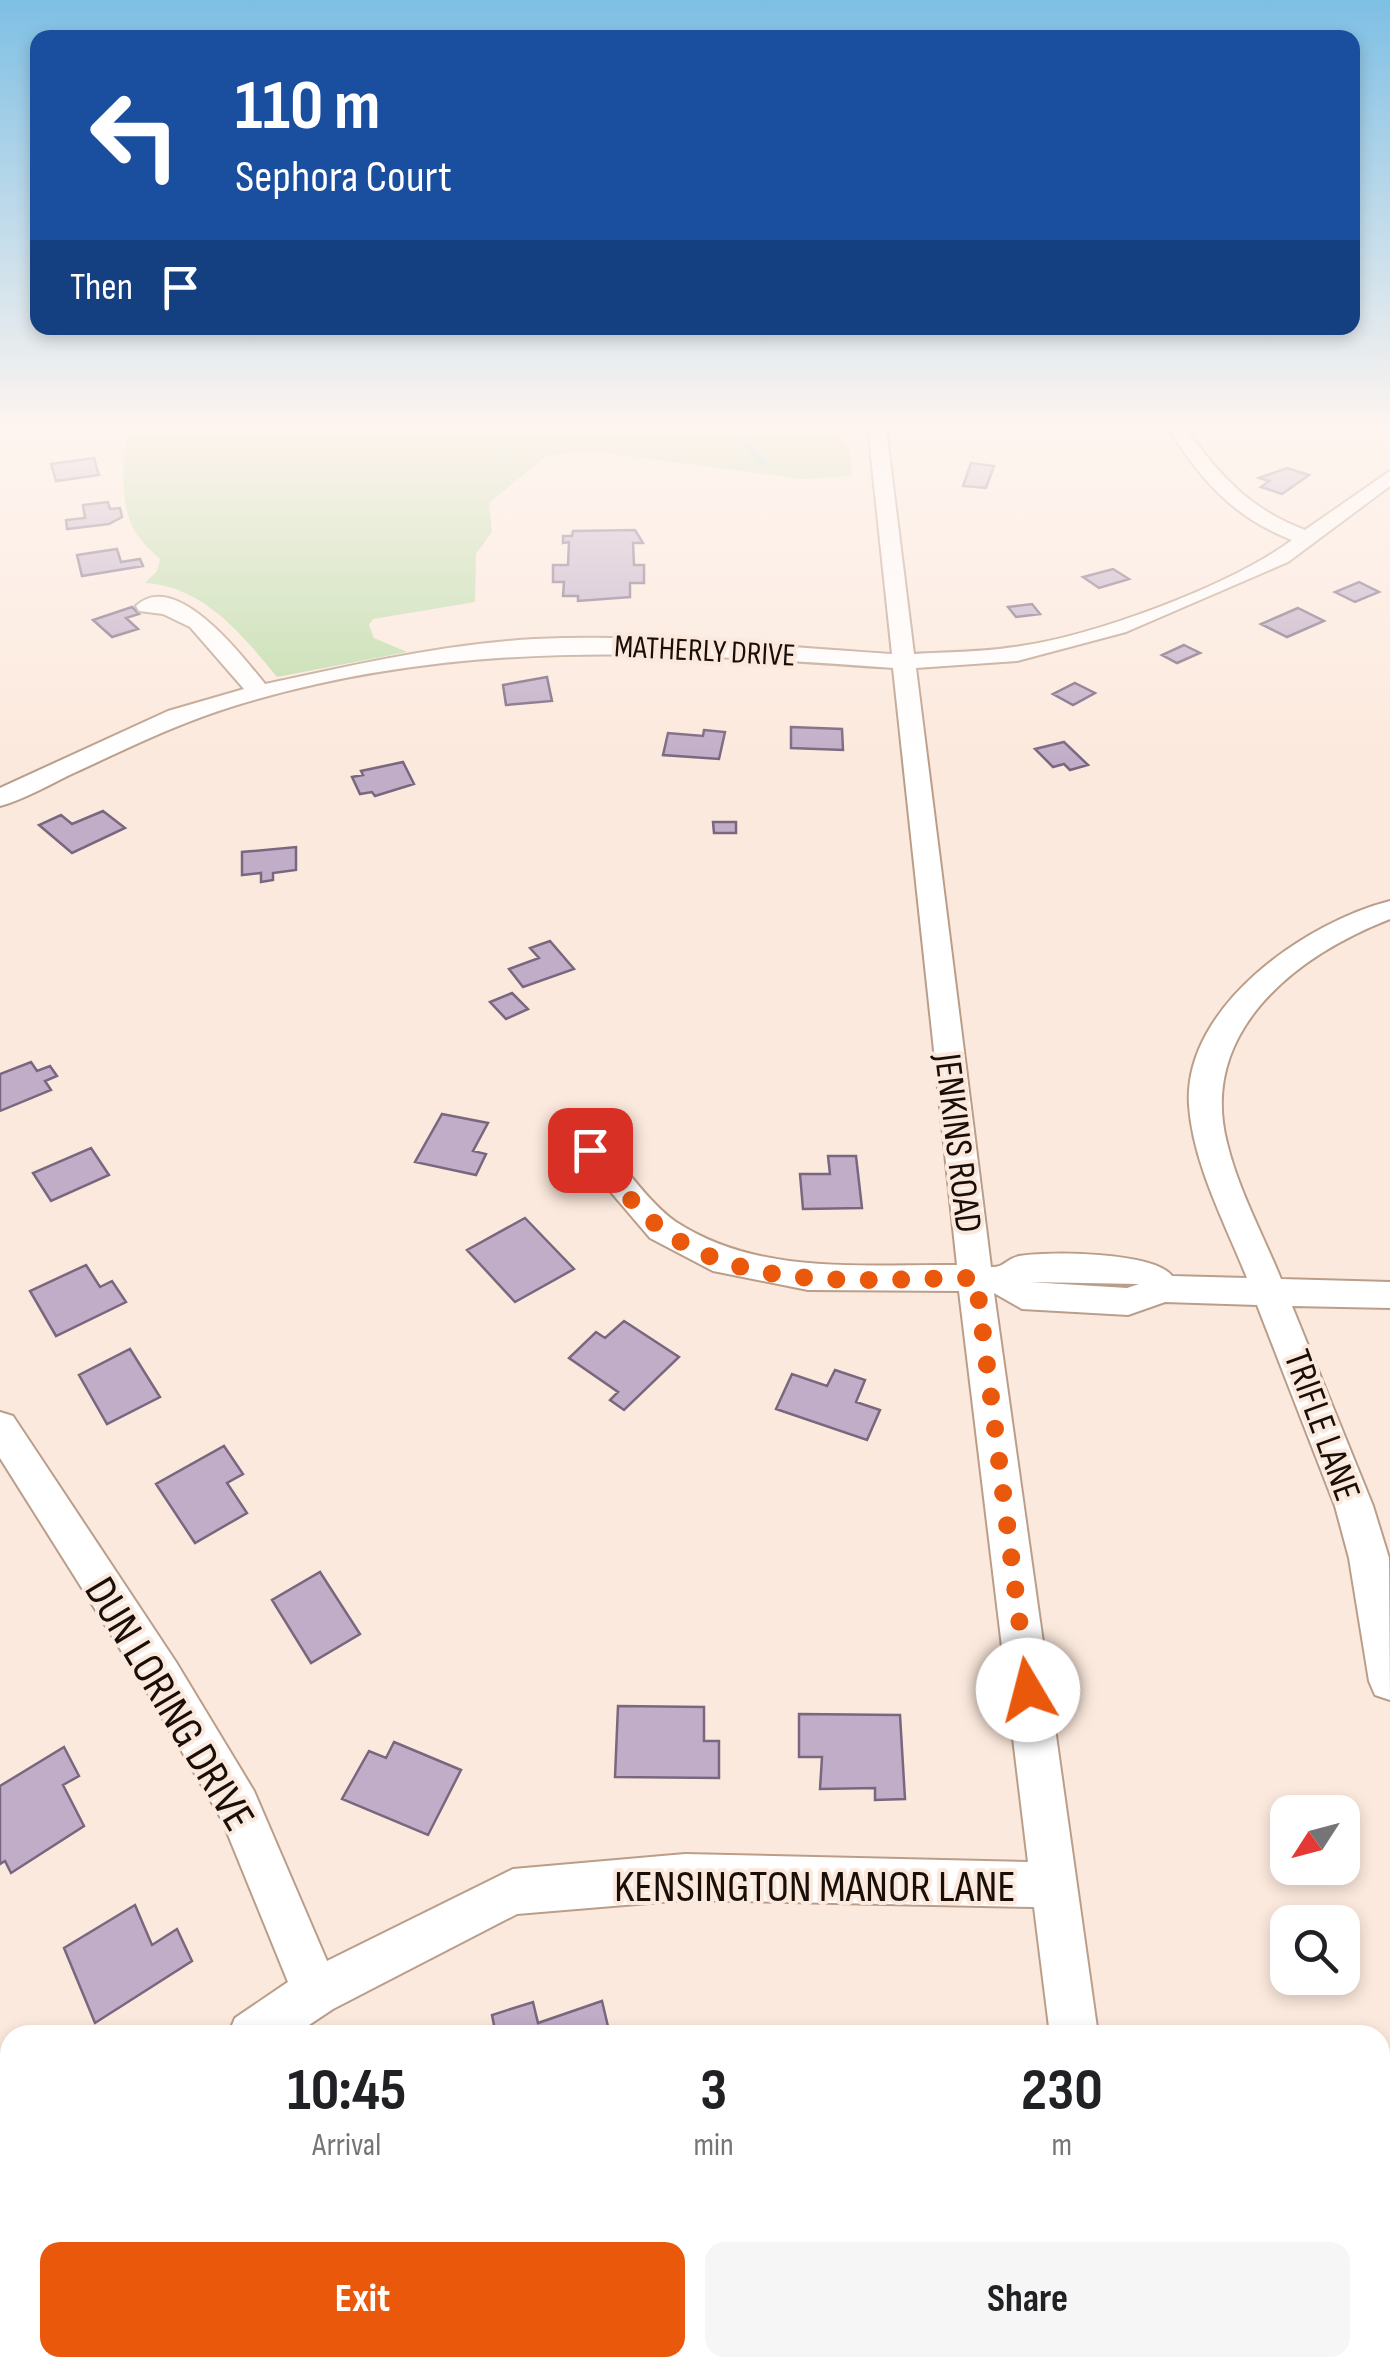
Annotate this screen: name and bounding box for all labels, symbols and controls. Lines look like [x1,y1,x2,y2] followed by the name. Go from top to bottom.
[235,65,381,149] text: 110 m
[70,70,200,200] icon: left
[235,150,452,205] text: Sephora Court
[153,260,208,315] icon: arrive
[70,265,133,310] text: Then
[613,627,797,676] street label: MATHERLY DRIVE
[924,1050,991,1235] street label: JENKINS ROAD
[548,1108,633,1193] pin
[563,1123,618,1178] icon: arrive
[1274,1344,1370,1507] street label: TRIFLE LANE
[72,1568,266,1841] street label: DUN LORING DRIVE
[976,1638,1080,1742] position arrow
[1270,1795,1360,1885] north arrow
[1270,1795,1360,1995] map controls
[614,1860,1016,1915] street label: KENSINGTON MANOR LANE
[1270,1905,1360,1995] button: search
[287,2055,406,2127] text: 10:45
[700,2055,727,2127] text: 3
[1021,2055,1103,2127] text: 230
[312,2126,381,2165] text: Arrival
[694,2126,734,2165] text: min
[1052,2126,1072,2165] text: m
[40,2242,685,2357] button: Exit
[705,2242,1350,2357] button: Share

